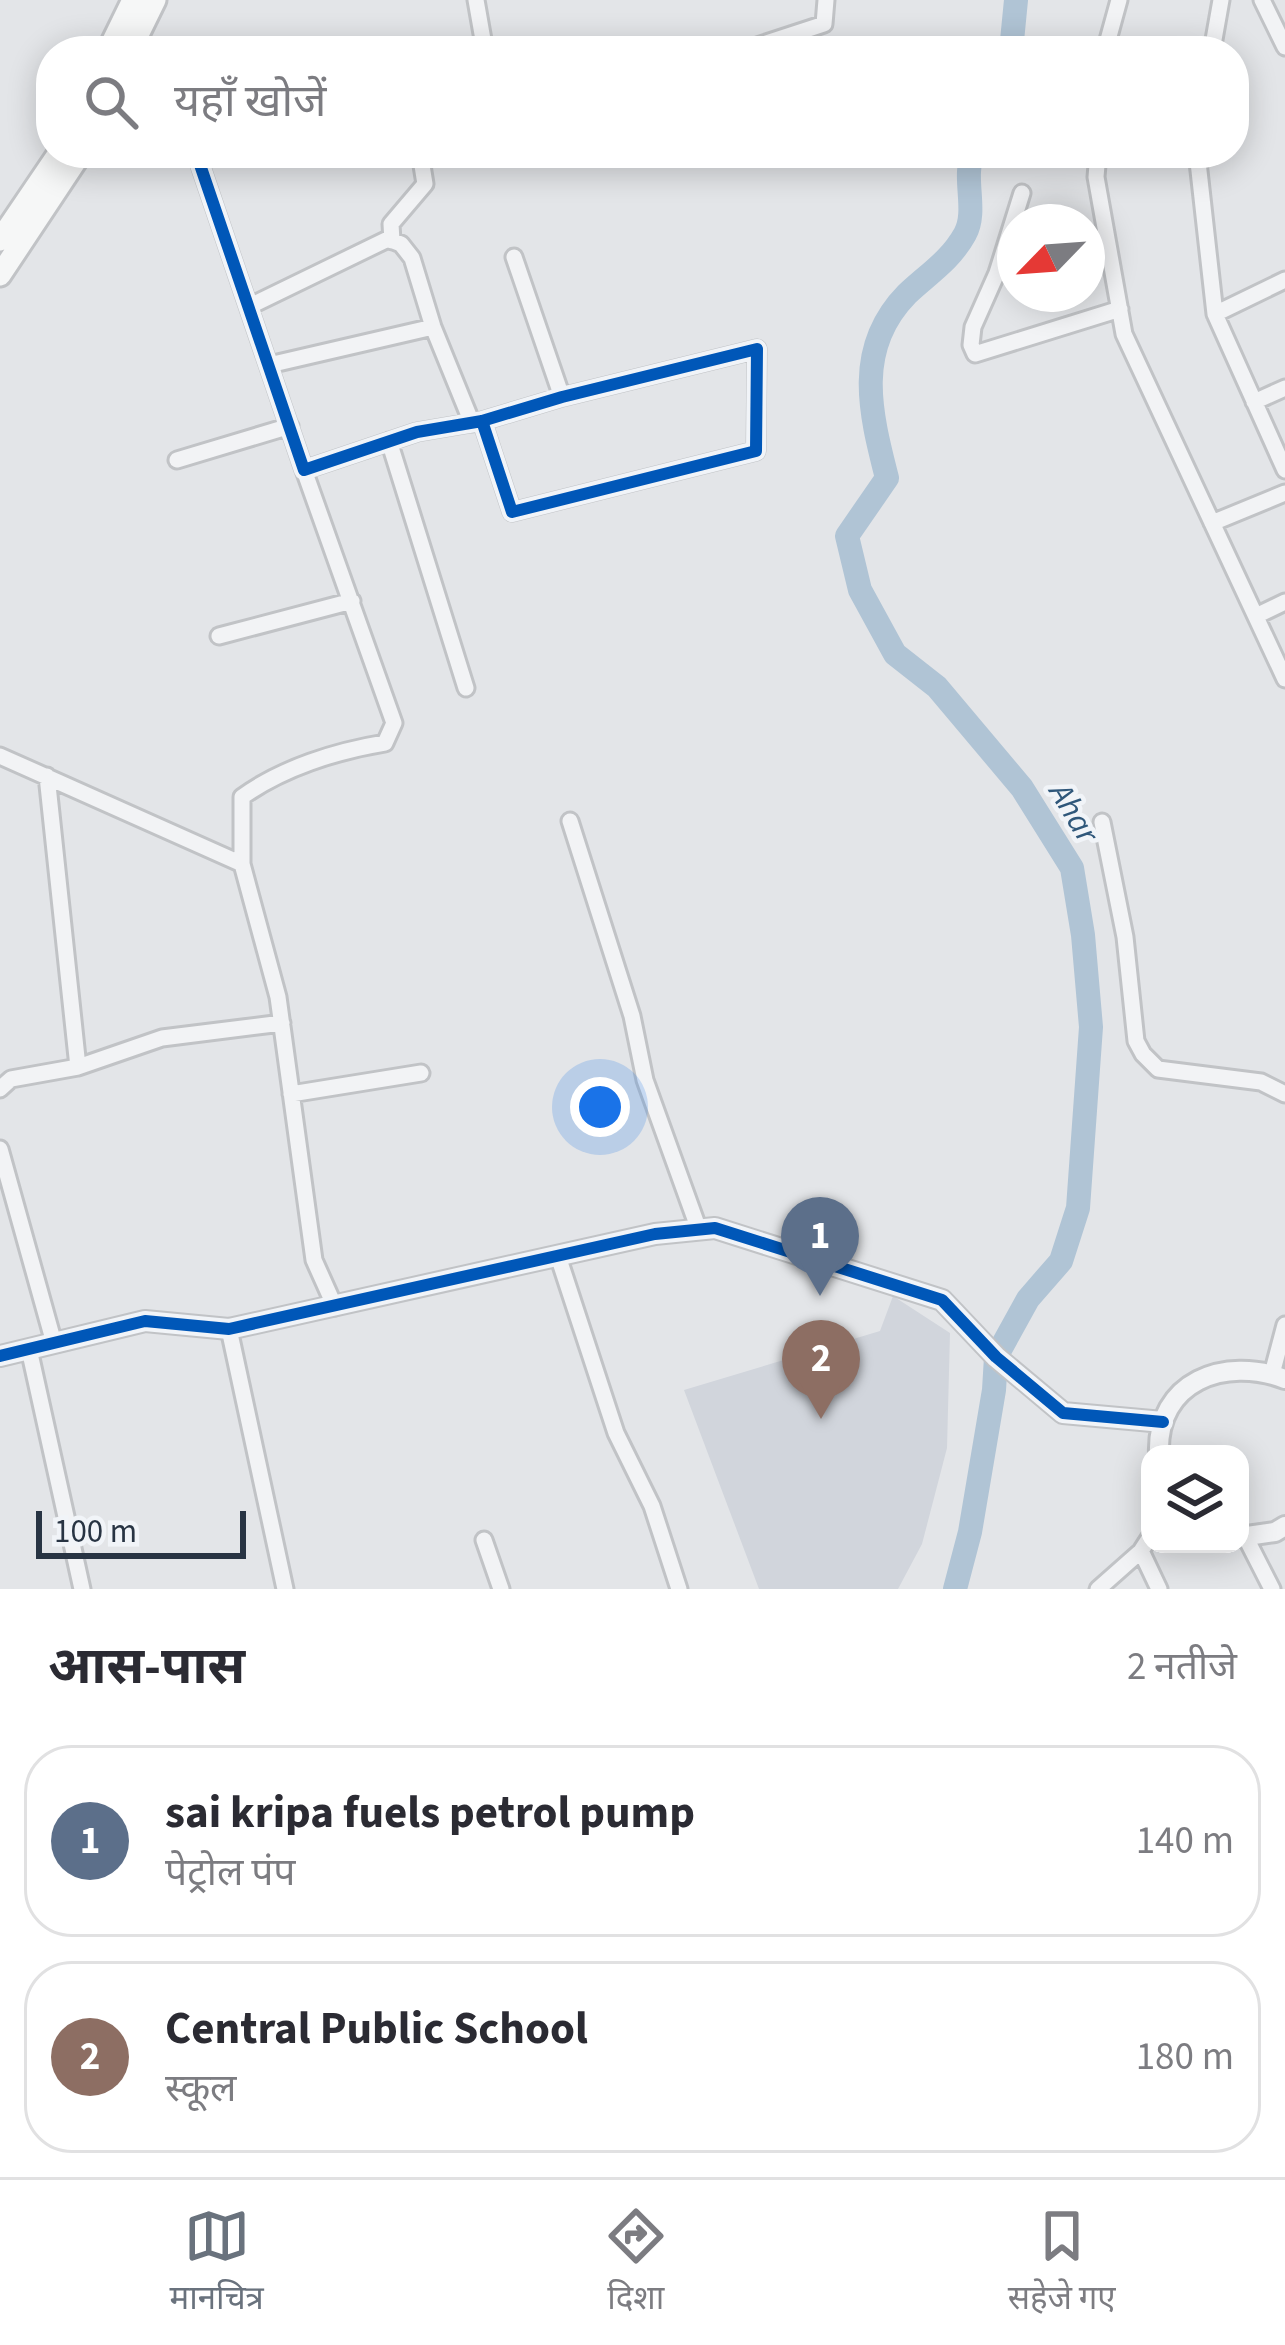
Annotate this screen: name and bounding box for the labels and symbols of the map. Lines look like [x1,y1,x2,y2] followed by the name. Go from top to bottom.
[997,204,1105,312] north arrow
[1036,772,1111,853] water label: Ahar
[570,1077,630,1137] your location
[781,1197,859,1296] pin: 1
[782,1320,860,1419] pin: 2
[36,1505,246,1558] scale bar

